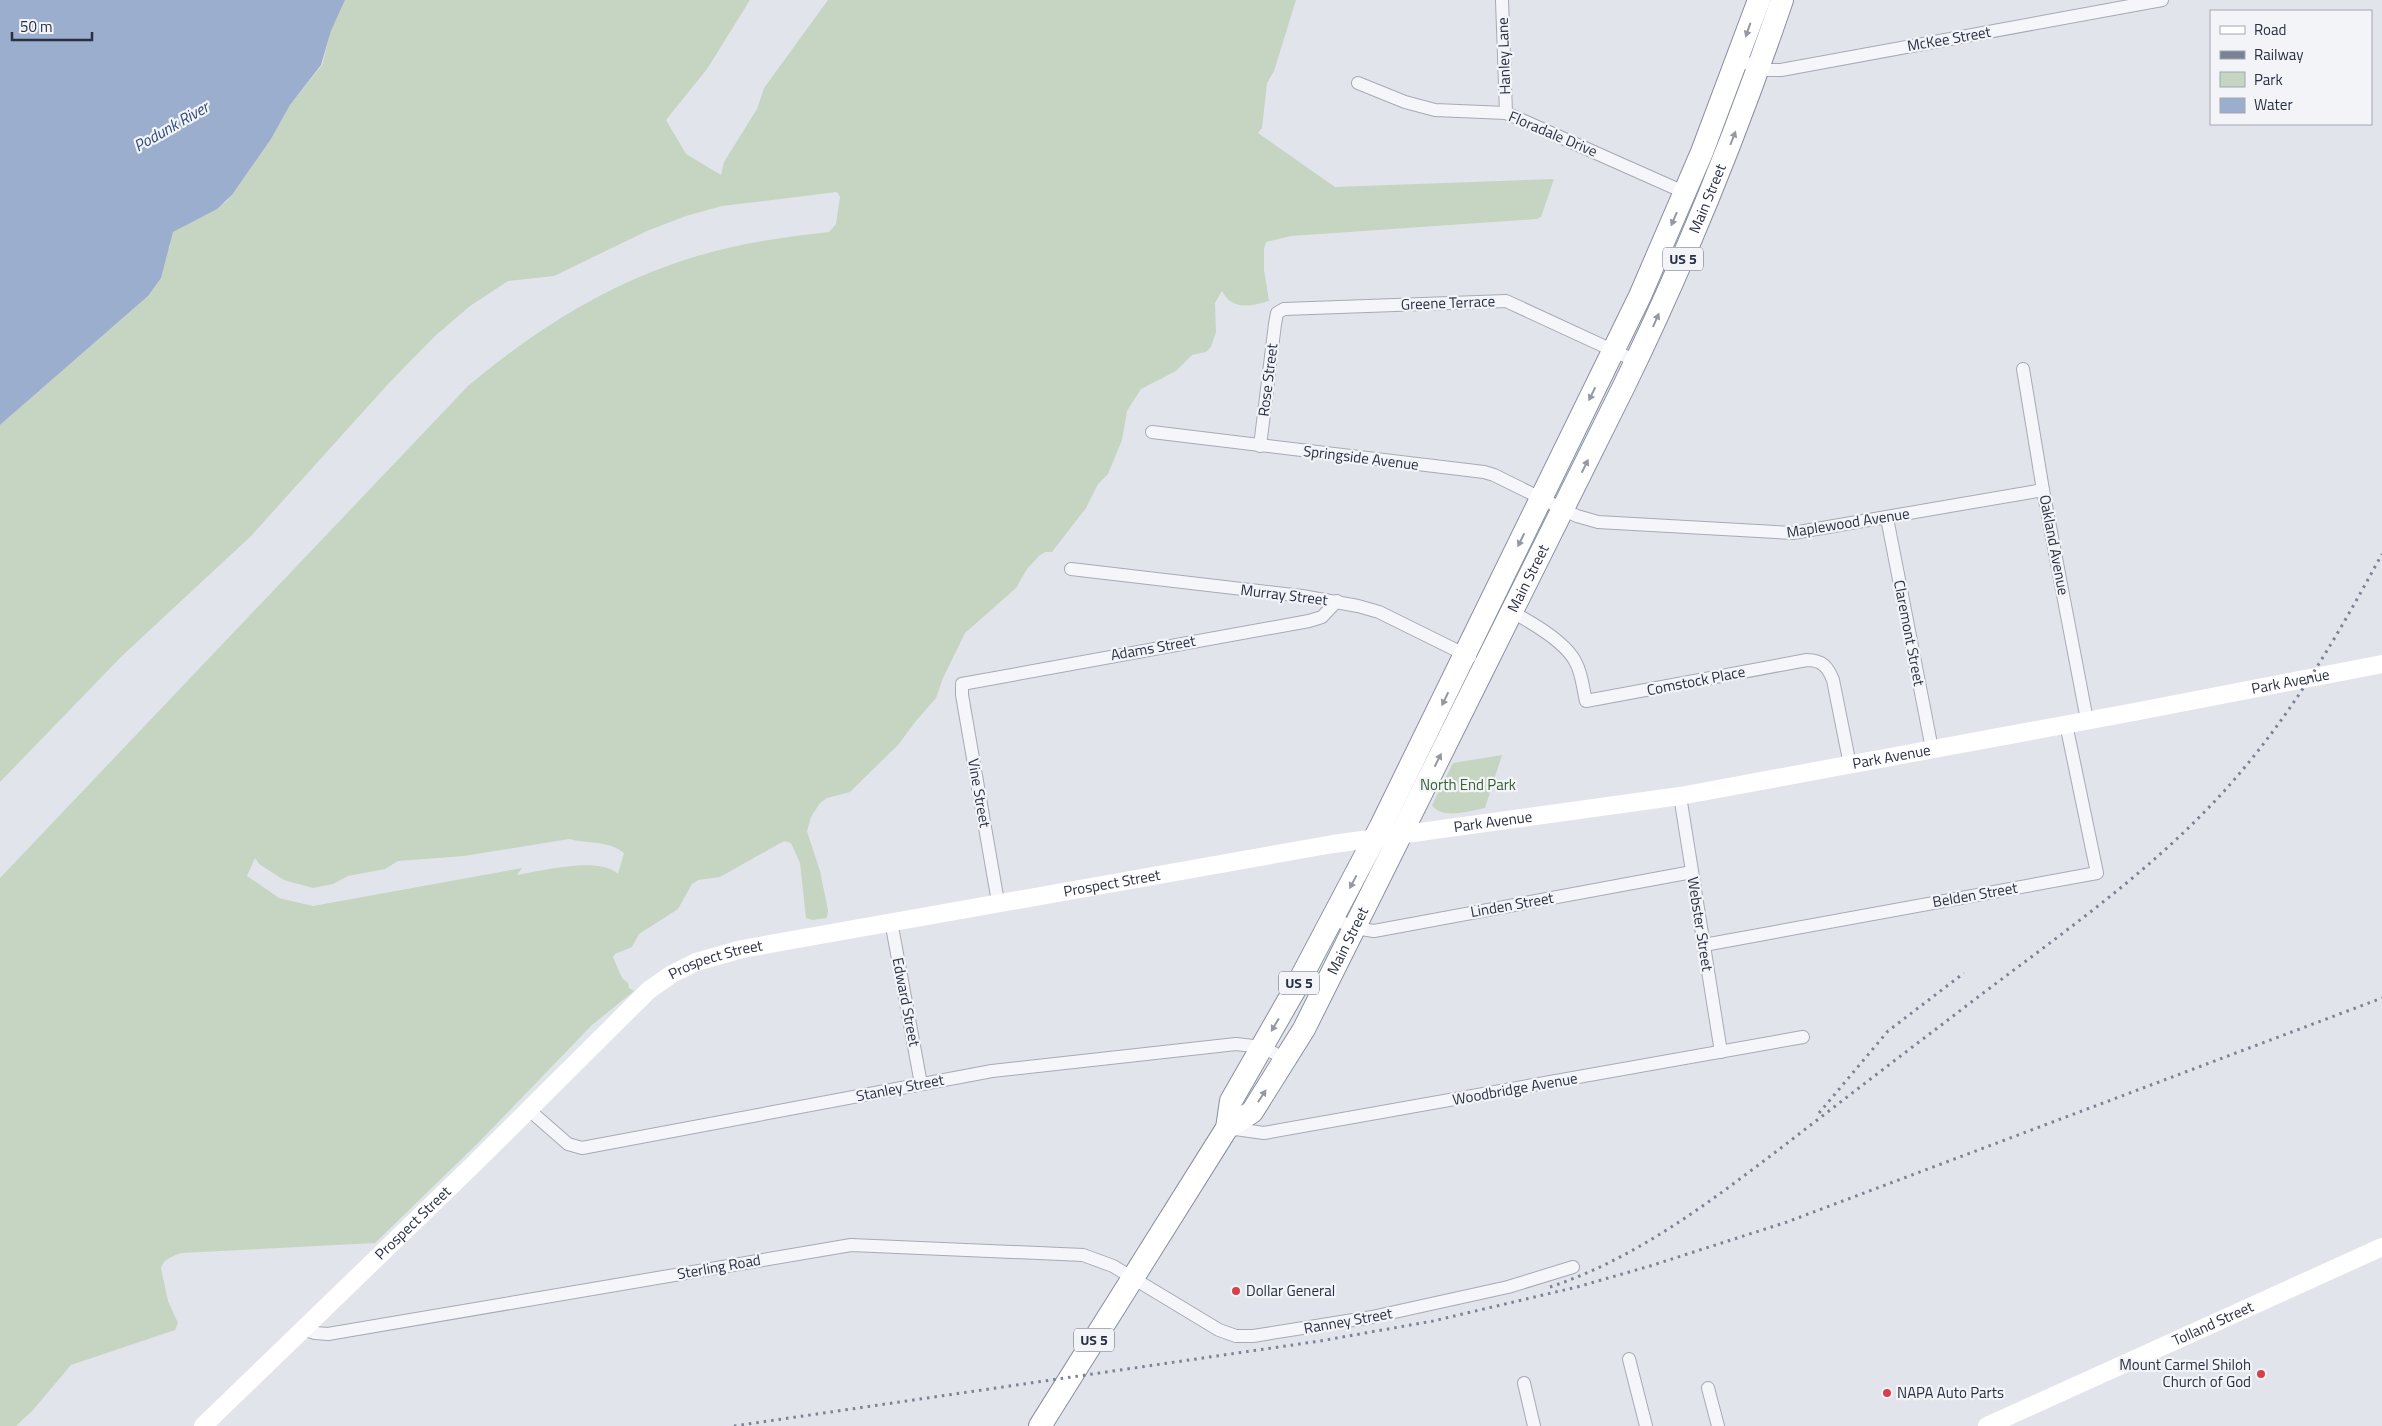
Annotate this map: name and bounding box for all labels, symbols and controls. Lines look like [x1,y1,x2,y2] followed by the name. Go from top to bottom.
[12,10,92,42] scale bar
[2210,10,2372,125] legend
[20,15,53,38] text: 50 m
[1491,17,1516,95] street label: Hanley Lane
[2254,18,2286,41] text: Road
[1905,20,1993,57] street label: McKee Street
[1744,23,1752,38] one-way arrow
[2254,43,2304,66] text: Railway
[2254,68,2283,91] text: Park
[2254,93,2293,116] text: Water
[129,94,215,157] water label: Podunk River
[1505,104,1601,163] street label: Floradale Drive
[1730,130,1737,145] one-way arrow
[1683,160,1732,237] street label: Main Street
[1670,212,1678,226] one-way arrow
[1663,248,1703,270] road number: US 5
[1400,289,1496,316] street label: Greene Terrace
[1652,313,1660,327] one-way arrow
[1252,341,1283,418] street label: Rose Street
[1588,387,1596,402] one-way arrow
[1302,439,1420,476] street label: Springside Avenue
[1581,458,1589,473] one-way arrow
[2033,493,2075,597] street label: Oakland Avenue
[1785,501,1911,544] street label: Maplewood Avenue
[1516,533,1524,547] one-way arrow
[1501,539,1555,616] street label: Main Street
[1239,578,1330,611] street label: Murray Street
[1888,578,1931,689] street label: Claremont Street
[1109,629,1198,666] street label: Adams Street
[1645,660,1747,701] street label: Comstock Place
[2249,662,2331,700] street label: Park Avenue
[1441,692,1449,706] one-way arrow
[1850,738,1932,775] street label: Park Avenue
[1433,753,1442,768] one-way arrow
[962,757,997,830] street label: Vine Street
[1420,773,1516,796] park label: North End Park
[1452,805,1533,838] street label: Park Avenue
[1061,863,1163,903] street label: Prospect Street
[1348,875,1357,888] one-way arrow
[1682,875,1719,974] street label: Webster Street
[1931,876,2020,913] street label: Belden Street
[1469,886,1556,923] street label: Linden Street
[1321,902,1374,979] street label: Main Street
[664,933,765,985] street label: Prospect Street
[887,956,926,1049] street label: Edward Street
[1279,971,1319,994] road number: US 5
[1271,1018,1280,1031] one-way arrow
[1451,1066,1579,1111] street label: Woodbridge Avenue
[854,1068,946,1107] street label: Stanley Street
[1258,1089,1267,1103] one-way arrow
[369,1180,456,1265] street label: Prospect Street
[675,1248,762,1285] street label: Sterling Road
[1246,1279,1335,1302] place label: Dollar General
[1230,1285,1242,1297] marker: Dollar General
[2168,1294,2258,1352] street label: Tolland Street
[1302,1301,1395,1340] street label: Ranney Street
[1074,1328,1114,1352] road number: US 5
[2119,1353,2251,1393] place label: Mount Carmel Shiloh Church of God
[2255,1368,2267,1380] marker: Mount Carmel Shiloh Church of God
[1897,1381,2004,1404] place label: NAPA Auto Parts
[1881,1387,1893,1399] marker: NAPA Auto Parts

